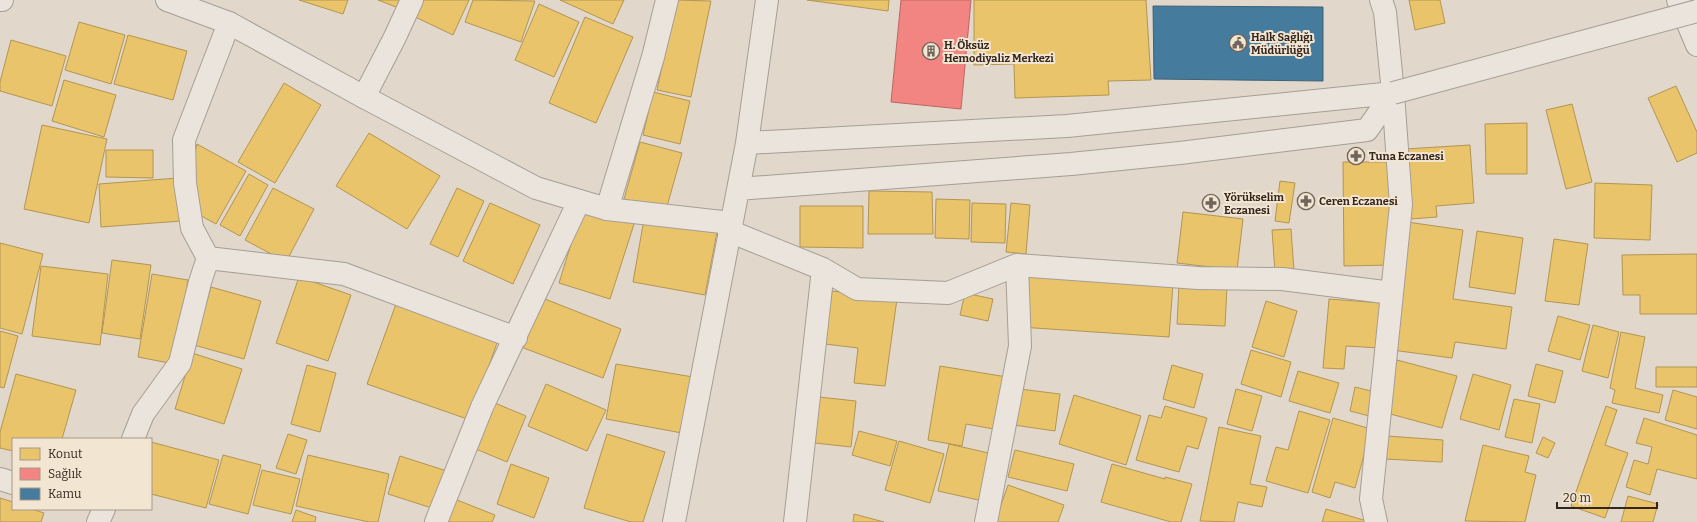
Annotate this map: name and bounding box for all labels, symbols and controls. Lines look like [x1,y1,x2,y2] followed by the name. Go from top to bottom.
[1251,31,1314,57] place label: Halk Sağlığı Müdürlüğü
[1228,33,1248,53] public building icon: Halk Sağlığı Müdürlüğü
[944,39,1054,65] place label: H. Öksüz Hemodiyaliz Merkezi
[921,41,941,61] building icon: H. Öksüz Hemodiyaliz Merkezi
[1346,146,1366,166] pharmacy icon: Tuna Eczanesi
[1369,150,1444,163] place label: Tuna Eczanesi
[1224,191,1285,217] place label: Yörükselim Eczanesi
[1296,191,1316,211] pharmacy icon: Ceren Eczanesi
[1201,193,1221,213] pharmacy icon: Yörükselim Eczanesi
[1319,195,1398,208] place label: Ceren Eczanesi
[12,438,152,510] legend
[48,447,83,461] text: Konut
[48,467,82,481] text: Sağlık
[1557,484,1657,510] scale bar
[48,487,82,501] text: Kamu
[1563,491,1592,505] text: 20 m

